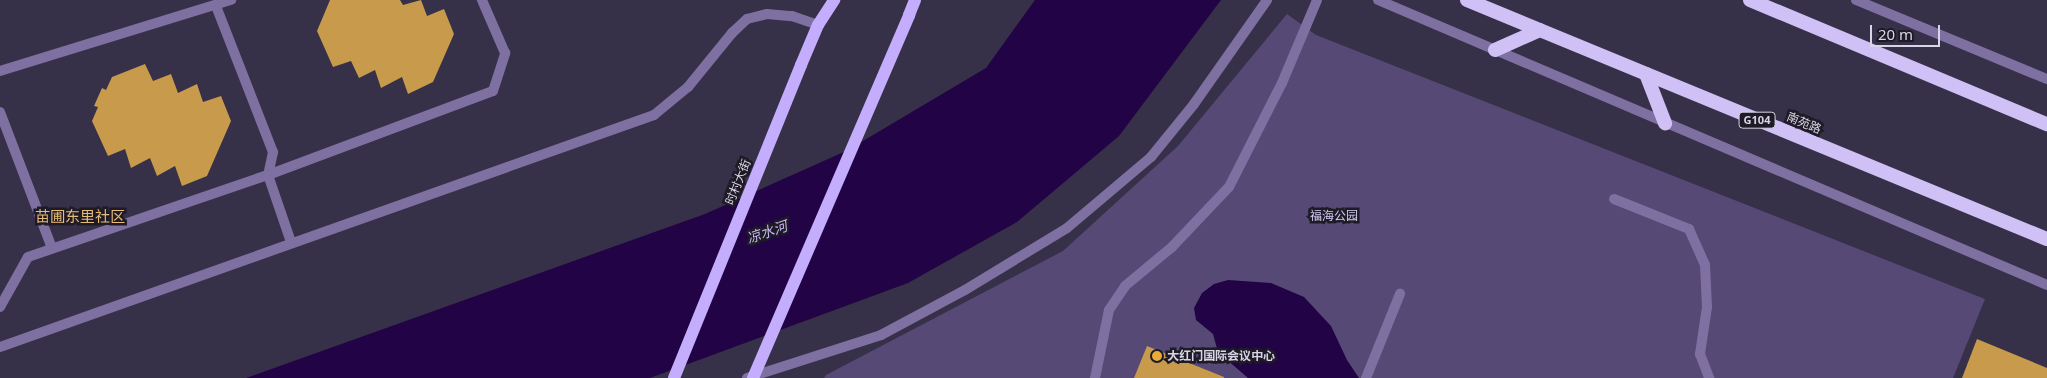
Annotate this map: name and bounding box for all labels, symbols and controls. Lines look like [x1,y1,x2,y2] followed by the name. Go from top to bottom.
[1872,15,1942,47] scale bar
[1878,24,1913,44] text: 20 m
[1785,109,1823,137] street label: 南苑路
[1738,112,1776,128] road number: G104
[722,157,754,207] street label: 时村大街
[35,208,125,226] district label: 苗圃东里社区
[1310,209,1358,223] park label: 福海公园
[744,217,790,247] water label: 凉水河
[1167,349,1275,363] place label: 大红门国际会议中心
[1151,350,1163,362] marker: 大红门国际会议中心

